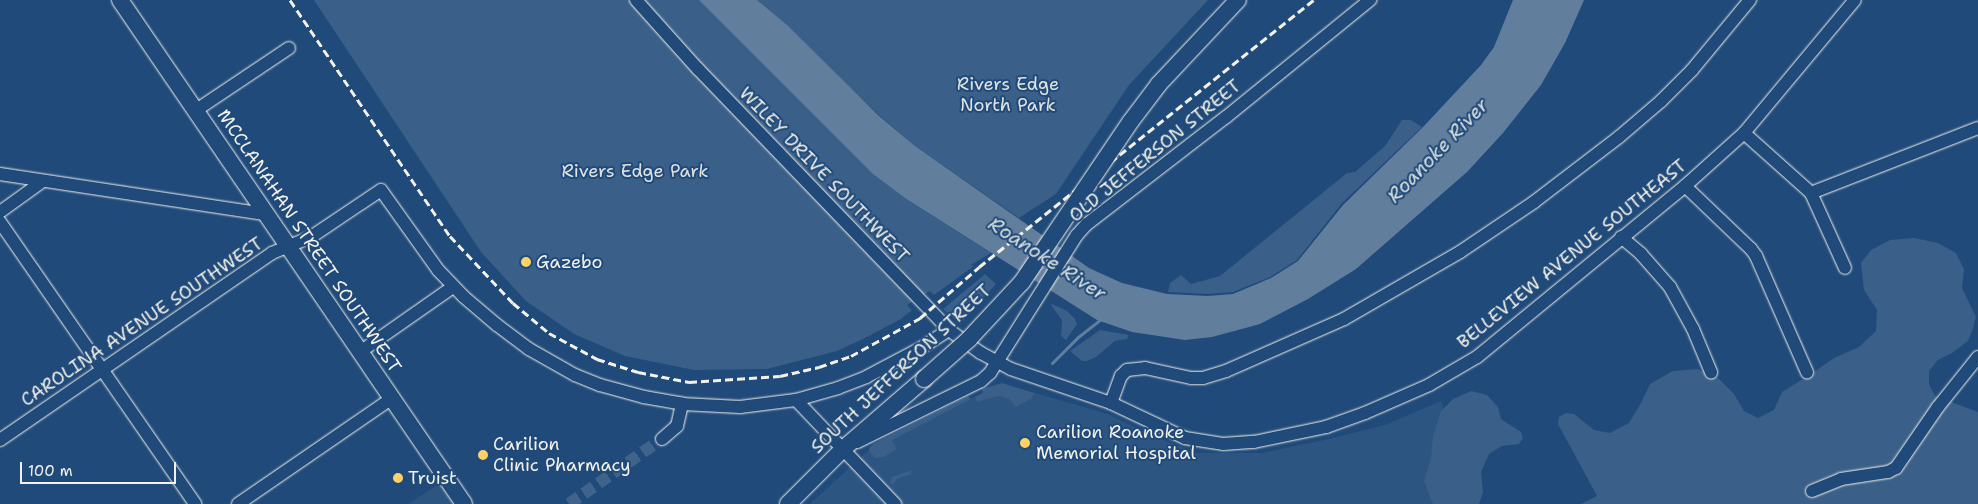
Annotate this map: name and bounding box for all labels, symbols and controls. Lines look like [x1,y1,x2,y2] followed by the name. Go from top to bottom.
[957,74,1059,116] park label: Rivers Edge North Park
[1065,75,1245,227] street label: OLD JEFFERSON STREET
[734,83,914,267] street label: WILEY DRIVE SOUTHWEST
[1383,94,1493,208] water label: Roanoke River
[213,105,405,377] street label: MCCLANAHAN STREET SOUTHWEST
[1453,155,1691,353] street label: BELLEVIEW AVENUE SOUTHEAST
[561,160,709,182] park label: Rivers Edge Park
[984,213,1110,305] water label: Roanoke River
[17,233,267,411] street label: CAROLINA AVENUE SOUTHWEST
[536,251,602,273] place label: Gazebo
[520,256,532,268] marker: Gazebo
[807,280,995,458] street label: SOUTH JEFFERSON STREET
[1036,422,1196,464] place label: Carilion Roanoke Memorial Hospital
[493,434,630,476] place label: Carilion Clinic Pharmacy
[1018,436,1032,450] marker: Carilion Roanoke Memorial Hospital
[477,449,489,461] marker: Carilion Clinic Pharmacy
[22,452,179,484] scale bar
[28,461,73,481] text: 100 m
[408,467,457,489] place label: Truist
[392,472,404,484] marker: Truist

